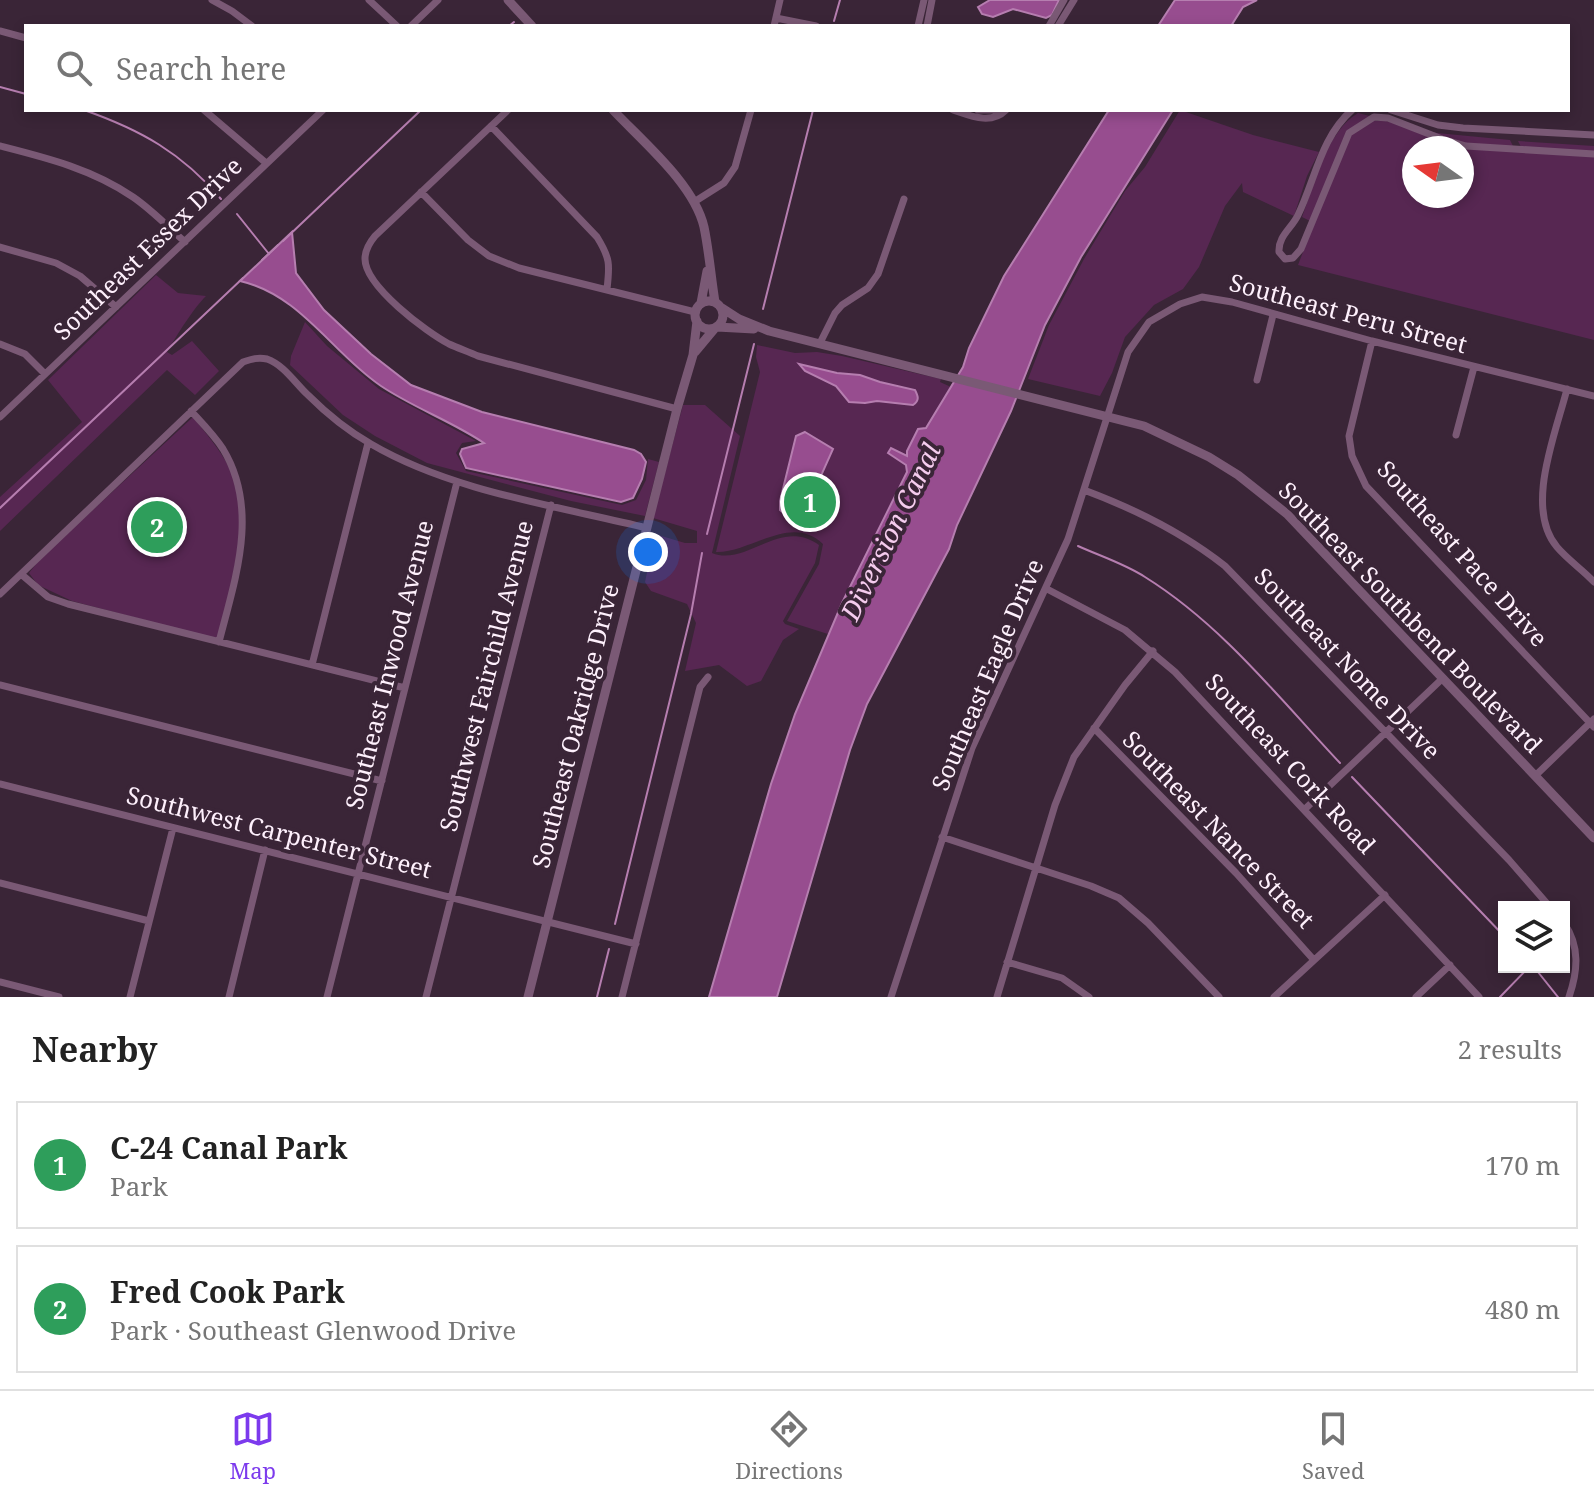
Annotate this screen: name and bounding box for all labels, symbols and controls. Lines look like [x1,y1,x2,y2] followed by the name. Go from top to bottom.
[24,24,1570,112] search box
[52,46,96,90] icon: search
[116,48,286,89] text: Search here
[1402,136,1474,208] north arrow
[45,149,248,347] street label: Southeast Essex Drive
[1226,265,1471,360] street label: Southeast Peru Street
[831,437,949,627] water label: Diversion Canal
[1371,453,1556,653] street label: Southeast Pace Drive
[784,472,836,532] pin: 1
[1272,474,1550,760] street label: Southeast Southbend Boulevard
[131,497,183,557] pin: 2
[337,516,440,813] street label: Southeast Inwood Avenue
[431,517,540,835] street label: Southwest Fairchild Avenue
[628,532,668,572] your location
[923,553,1050,795] street label: Southeast Eagle Drive
[1248,560,1448,766] street label: Southeast Nome Drive
[523,580,626,871] street label: Southeast Oakridge Drive
[1199,666,1384,861] street label: Southeast Cork Road
[1116,723,1322,935] street label: Southeast Nance Street
[123,778,435,885] street label: Southwest Carpenter Street
[1498,901,1570,973] map controls
[1498,901,1570,973] button: layers
[32,1026,158,1072] text: Nearby
[1457,1031,1562,1067] text: 2 results
[110,1127,347,1168] text: C-24 Canal Park
[53,1147,67,1183] text: 1
[1485,1147,1560,1183] text: 170 m
[110,1168,168,1204] text: Park
[110,1271,345,1312] text: Fred Cook Park
[53,1291,67,1327] text: 2
[1485,1291,1560,1327] text: 480 m
[110,1312,516,1348] text: Park · Southeast Glenwood Drive
[230,1407,276,1485] tab: Map
[735,1407,843,1485] tab: Directions
[1302,1407,1364,1485] tab: Saved

